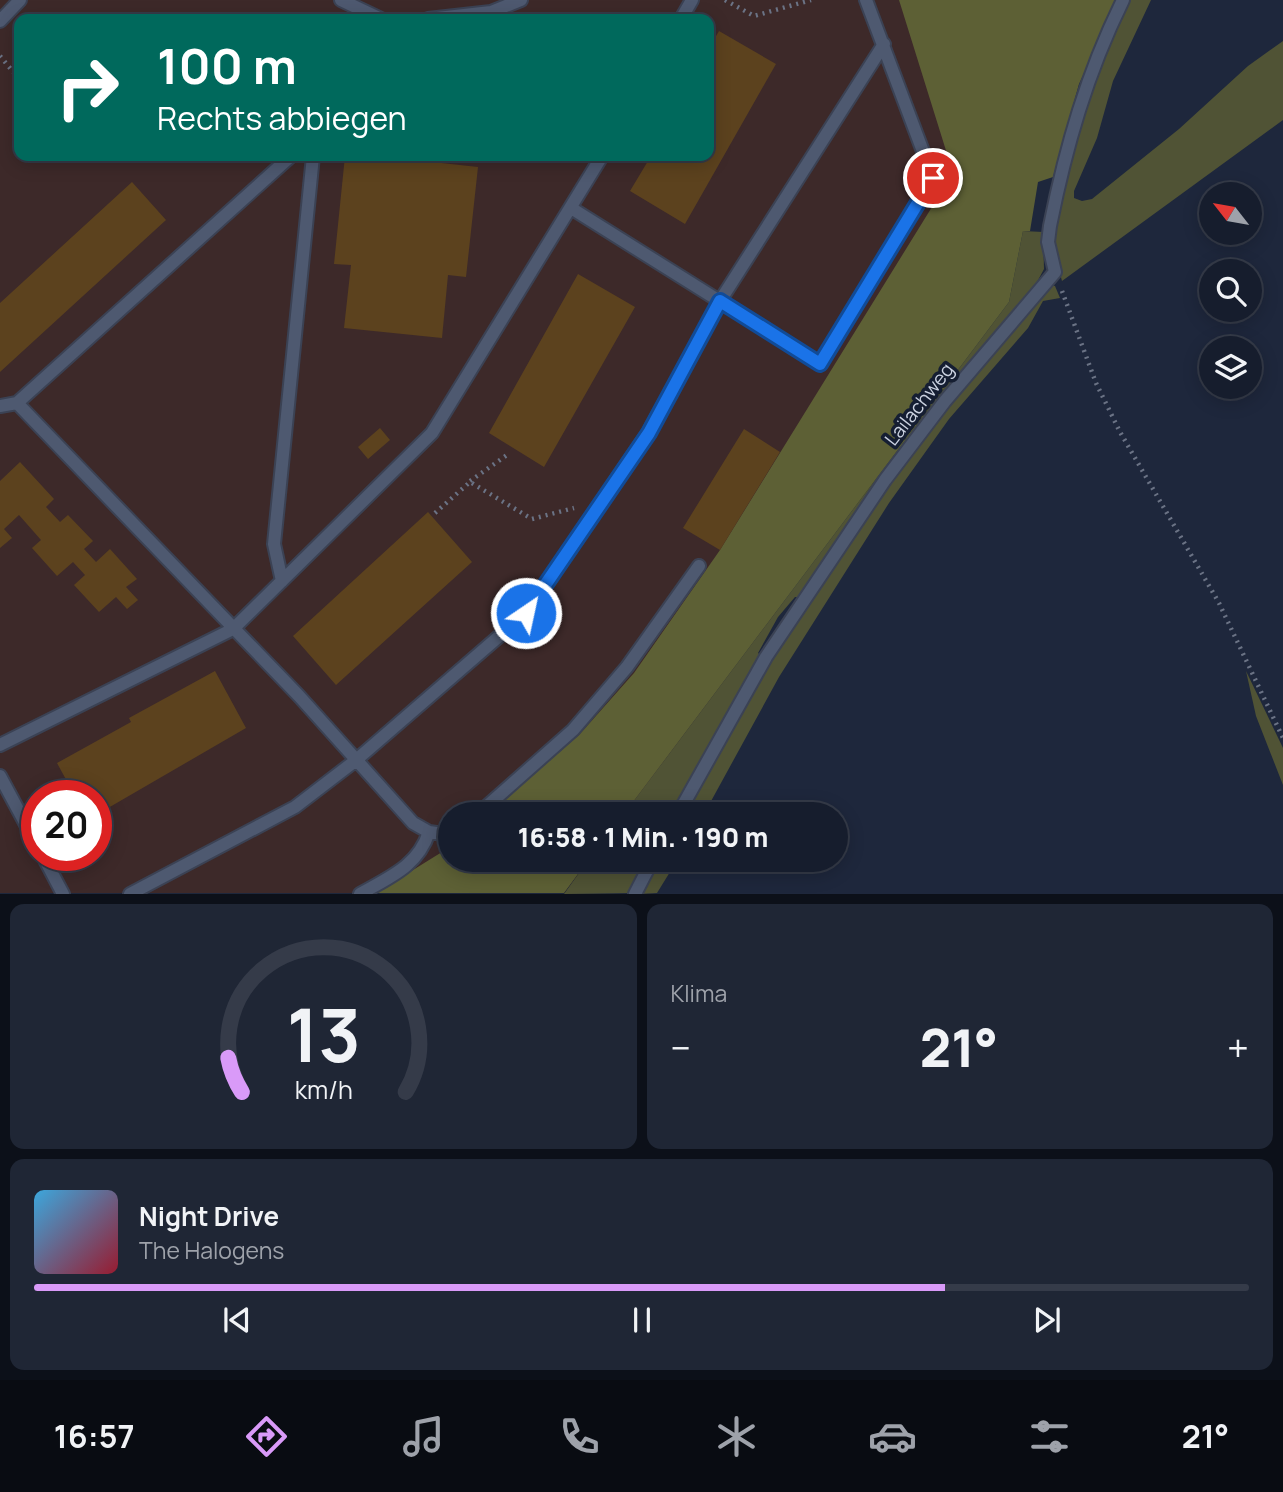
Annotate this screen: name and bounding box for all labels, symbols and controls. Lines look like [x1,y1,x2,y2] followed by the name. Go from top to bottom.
[157,32,297,99] text: 100 m
[42,42,133,133] icon: right
[157,96,407,140] text: Rechts abbiegen
[903,148,963,208] pin
[914,159,952,197] icon: arrive
[1199,182,1262,245] north arrow
[1199,182,1262,399] map controls
[1199,259,1262,322] button: search
[1199,336,1262,399] button: layers
[879,357,959,451] street label: Lailachweg
[489,576,563,650] position arrow
[21,780,112,871] speed limit sign: 20
[518,819,768,855] text: 16:58 · 1 Min. · 190 m
[671,977,727,1009] text: Klima
[286,985,360,1085] text: 13
[920,1012,998,1083] text: 21°
[671,1021,691,1073] text: −
[1227,1021,1249,1073] text: +
[294,1072,352,1107] text: km/h
[139,1198,279,1234] text: Night Drive
[139,1234,284,1266] text: The Halogens
[218,1301,256,1339] icon: previous
[623,1301,661,1339] icon: pause
[1028,1301,1066,1339] icon: next
[242,1412,291,1461] icon: directions
[399,1412,448,1461] icon: music
[555,1412,604,1461] icon: phone
[712,1412,761,1461] icon: climate
[868,1412,917,1461] icon: car
[1025,1412,1074,1461] icon: filters
[54,1414,135,1458] text: 16:57
[1182,1414,1229,1458] text: 21°

